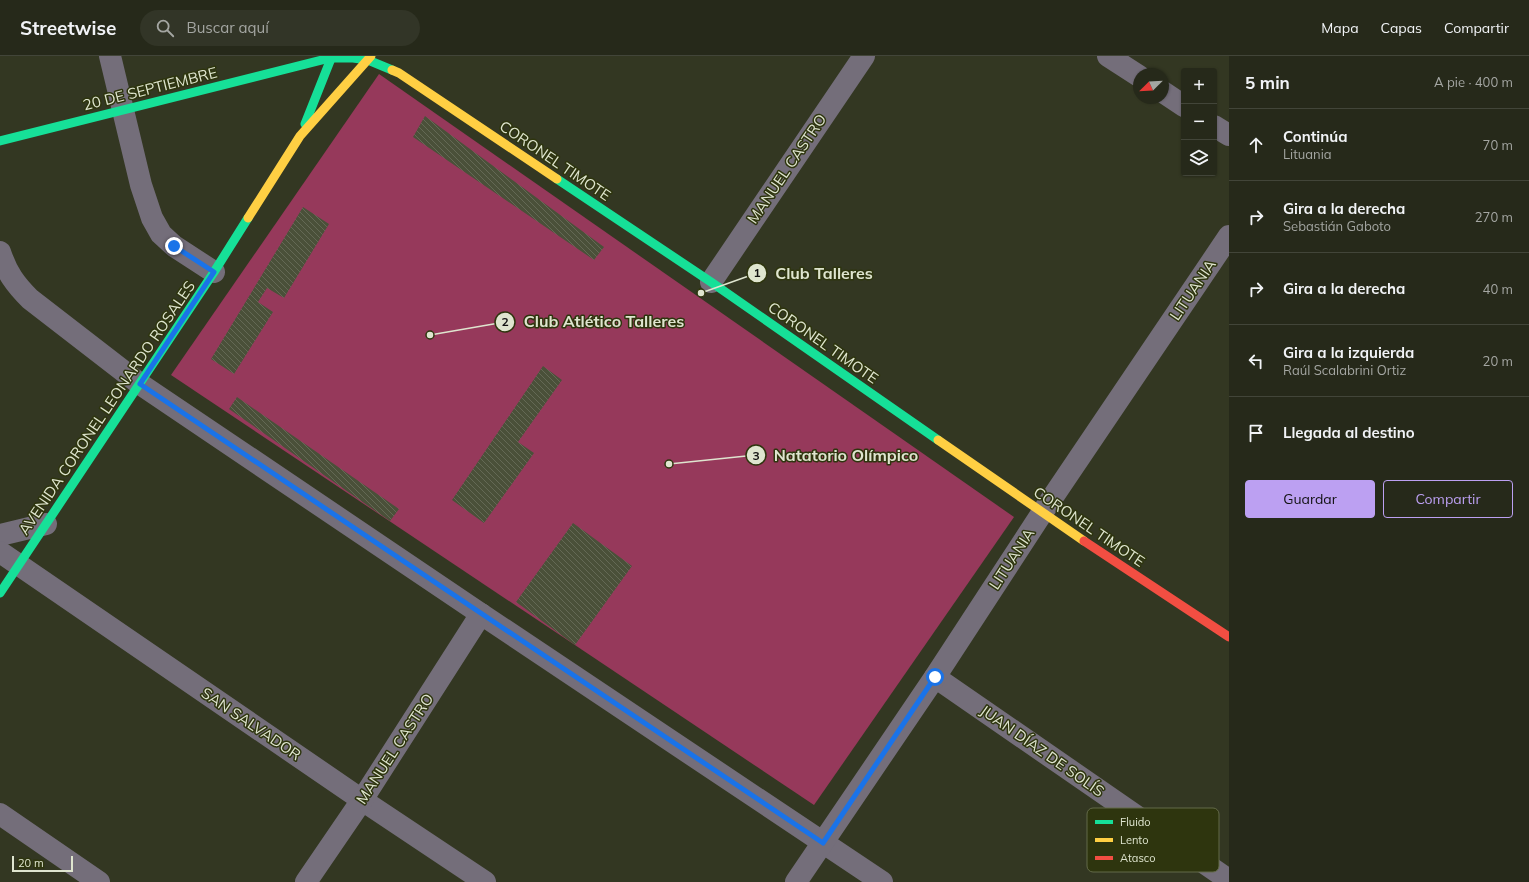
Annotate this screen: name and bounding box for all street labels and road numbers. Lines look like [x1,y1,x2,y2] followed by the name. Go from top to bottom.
[81,63,219,114] street label: 20 DE SEPTIEMBRE
[743,110,830,227] street label: MANUEL CASTRO
[496,116,615,205] street label: CORONEL TIMOTE
[1165,256,1220,324] street label: LITUANIA
[14,277,199,538] street label: AVENIDA CORONEL LEONARDO ROSALES
[765,297,882,388] street label: CORONEL TIMOTE
[1030,482,1149,571] street label: CORONEL TIMOTE
[985,525,1038,593] street label: LITUANIA
[198,683,305,764] street label: SAN SALVADOR
[352,690,437,808] street label: MANUEL CASTRO
[977,701,1108,801] street label: JUAN DÍAZ DE SOLÍS

